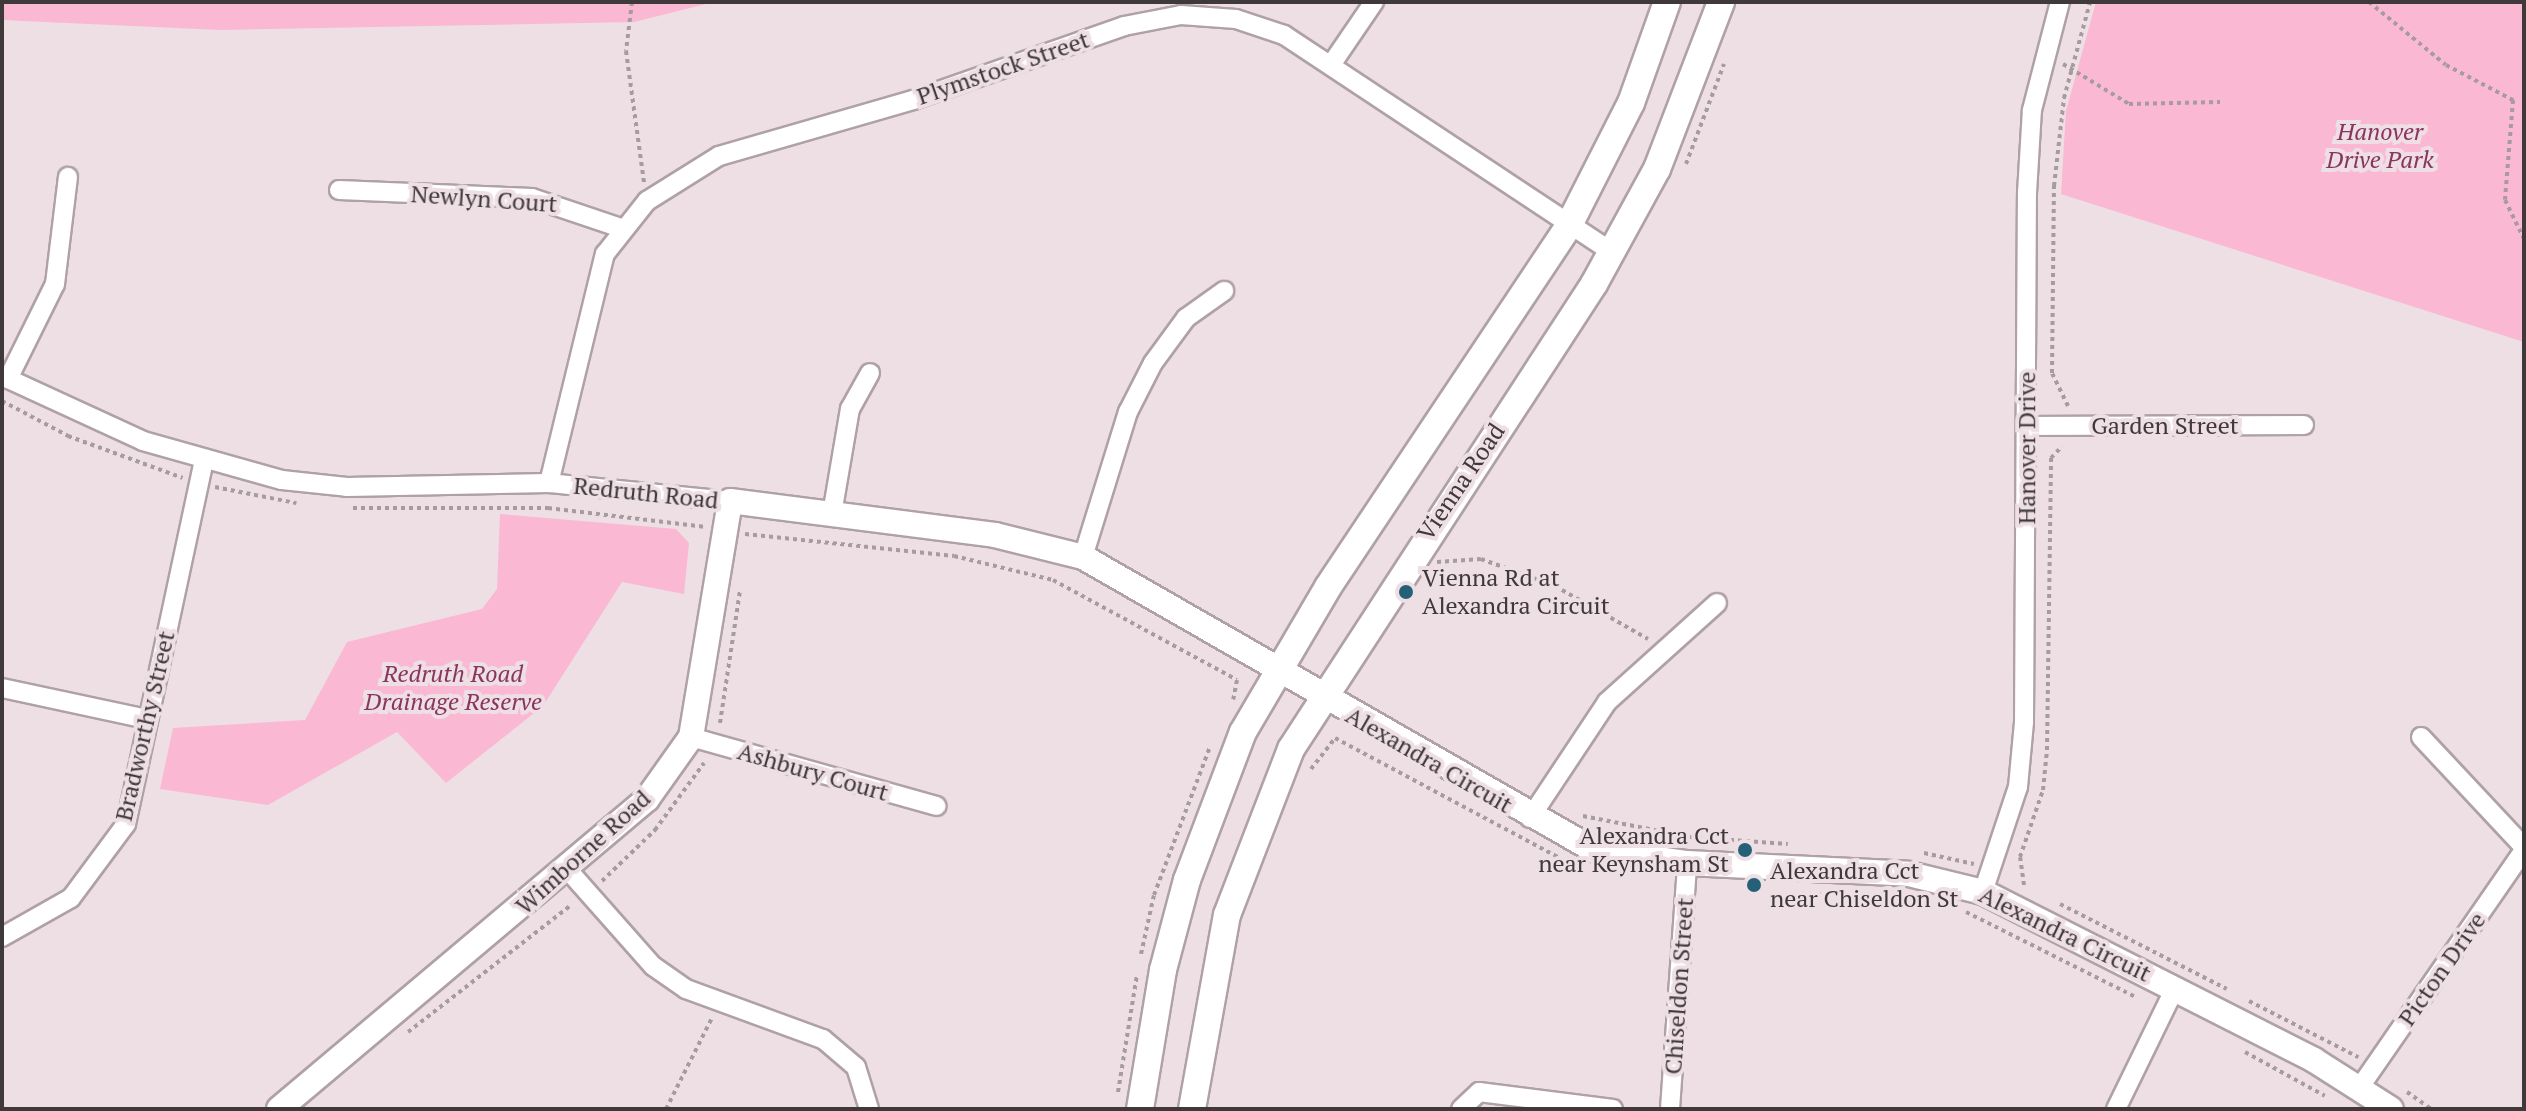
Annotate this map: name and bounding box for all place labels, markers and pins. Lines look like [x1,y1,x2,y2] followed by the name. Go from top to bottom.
[1422,564,1610,620] place label: Vienna Rd at Alexandra Circuit
[1397,583,1415,601] marker: Vienna Rd at Alexandra Circuit
[1538,822,1729,878] place label: Alexandra Cct near Keynsham St
[1736,841,1754,859] marker: Alexandra Cct near Keynsham St
[1770,857,1958,913] place label: Alexandra Cct near Chiseldon St
[1745,876,1763,894] marker: Alexandra Cct near Chiseldon St

